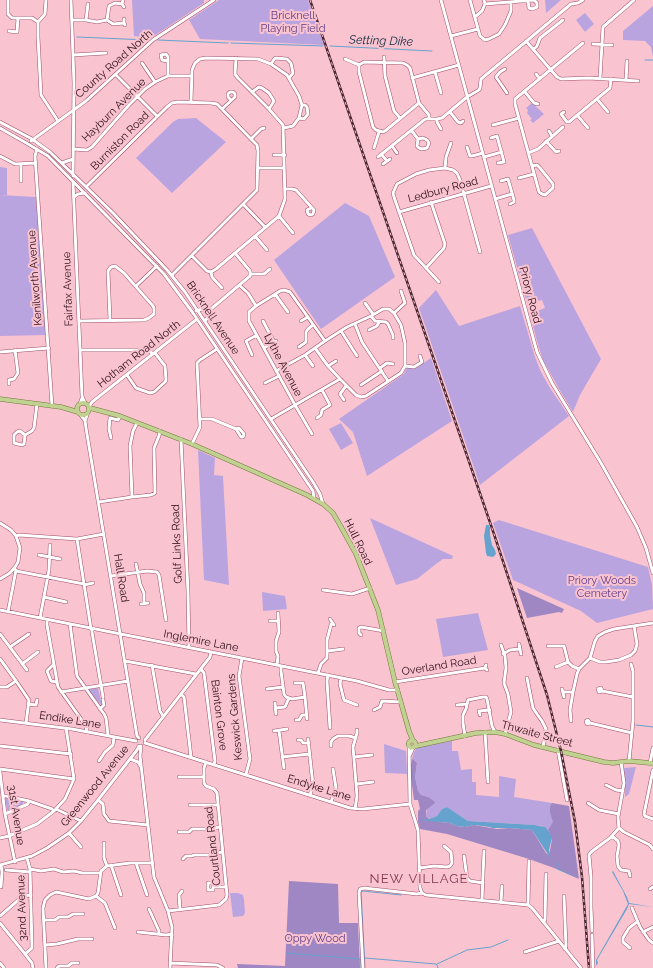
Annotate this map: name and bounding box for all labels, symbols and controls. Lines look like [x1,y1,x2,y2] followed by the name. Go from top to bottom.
[260,9,326,35] park label: Bricknell Playing Field
[73,27,155,101] street label: County Road North
[349,33,413,49] water label: Setting Dike
[79,75,149,145] street label: Hayburn Avenue
[88,109,152,173] street label: Burniston Road
[407,174,479,206] street label: Ledbury Road
[25,230,45,326] street label: Kenilworth Avenue
[60,252,76,326] street label: Fairfax Avenue
[516,265,544,325] street label: Priory Road
[184,279,242,357] street label: Bricknell Avenue
[95,318,183,390] street label: Hotham Road North
[261,331,305,399] street label: Lythe Avenue
[169,504,185,584] street label: Golf Links Road
[341,517,375,567] street label: Hull Road
[111,553,131,603] street label: Hall Road
[568,574,636,600] park label: Priory Woods Cemetery
[162,627,240,655] street label: Inglemire Lane
[401,654,477,678] street label: Overland Road
[225,673,245,761] street label: Keswick Gardens
[208,679,230,751] street label: Bainton Grove
[38,709,102,731] street label: Endike Lane
[500,718,574,750] street label: Thwaite Street
[58,743,132,829] street label: Greenwood Avenue
[286,772,352,804] street label: Endyke Lane
[5,784,27,846] street label: 31st Avenue
[202,806,224,886] street label: Courtland Road
[370,871,468,887] district label: NEW VILLAGE
[14,875,30,941] street label: 32nd Avenue
[284,932,346,946] park label: Oppy Wood

